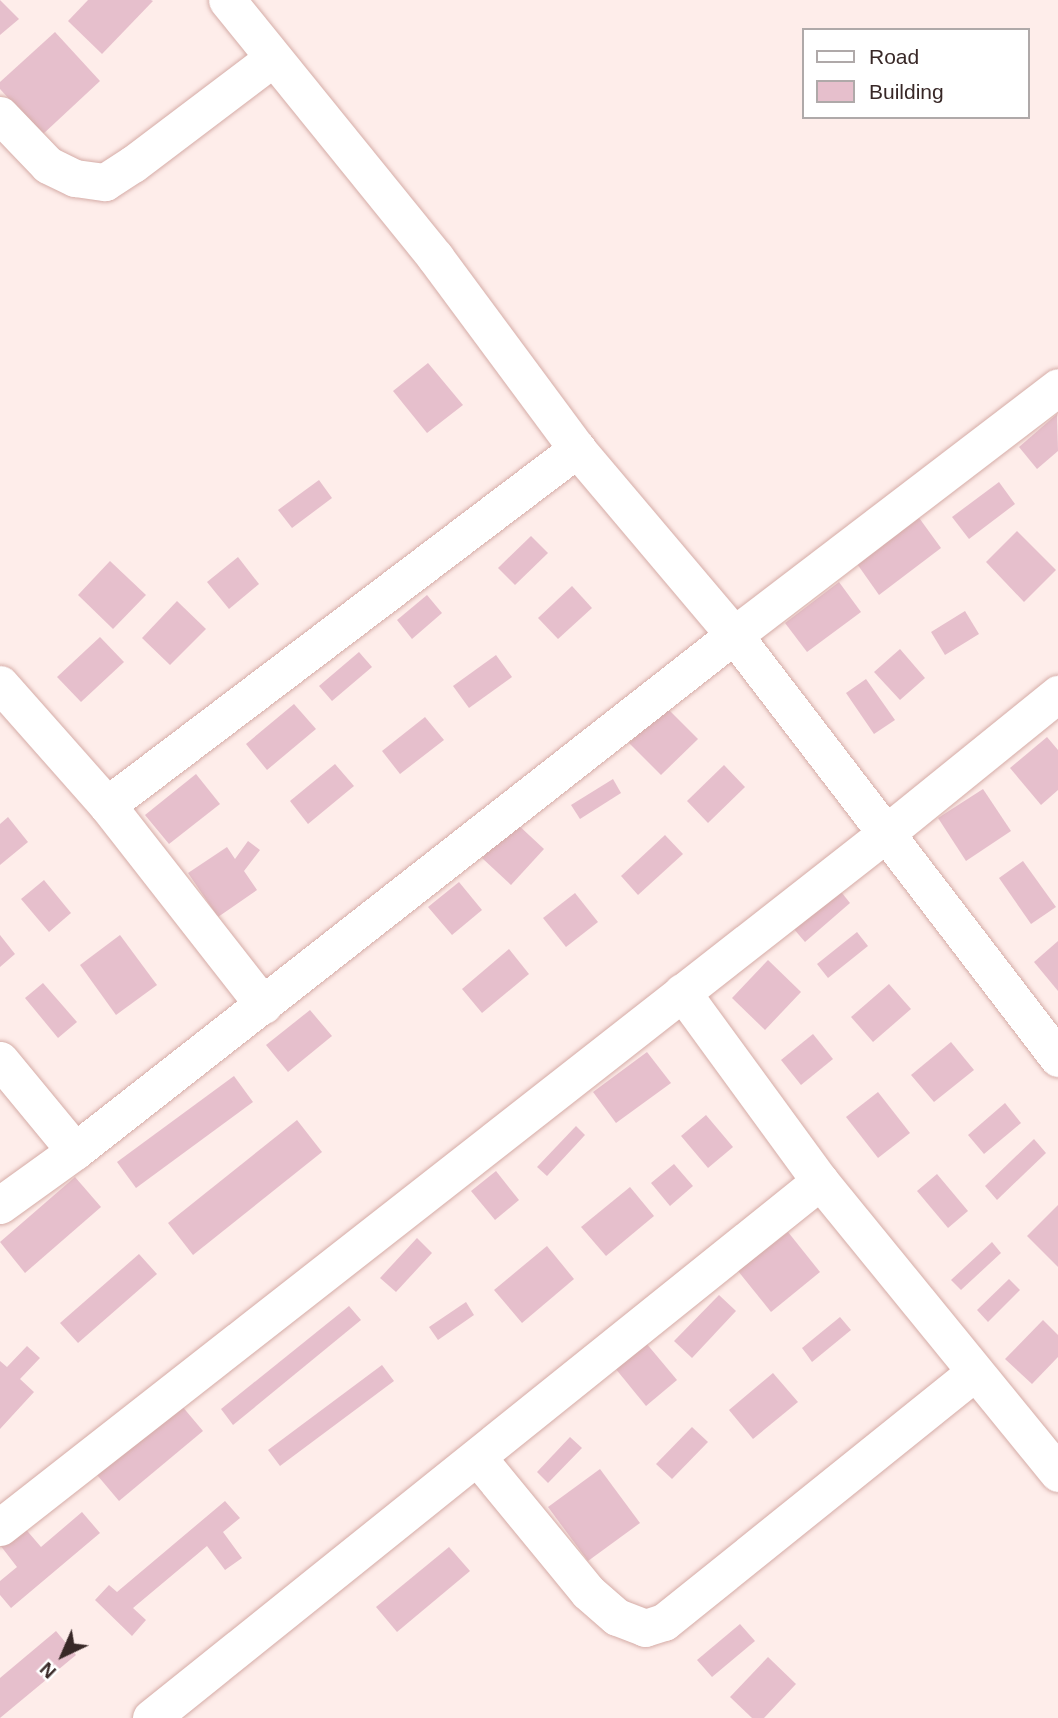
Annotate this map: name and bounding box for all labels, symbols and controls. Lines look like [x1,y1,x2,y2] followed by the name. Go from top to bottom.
[802,28,1030,119] legend
[869,45,919,68] text: Road
[869,80,944,103] text: Building
[28,1620,98,1690] north arrow
[36,1658,60,1683] text: N

